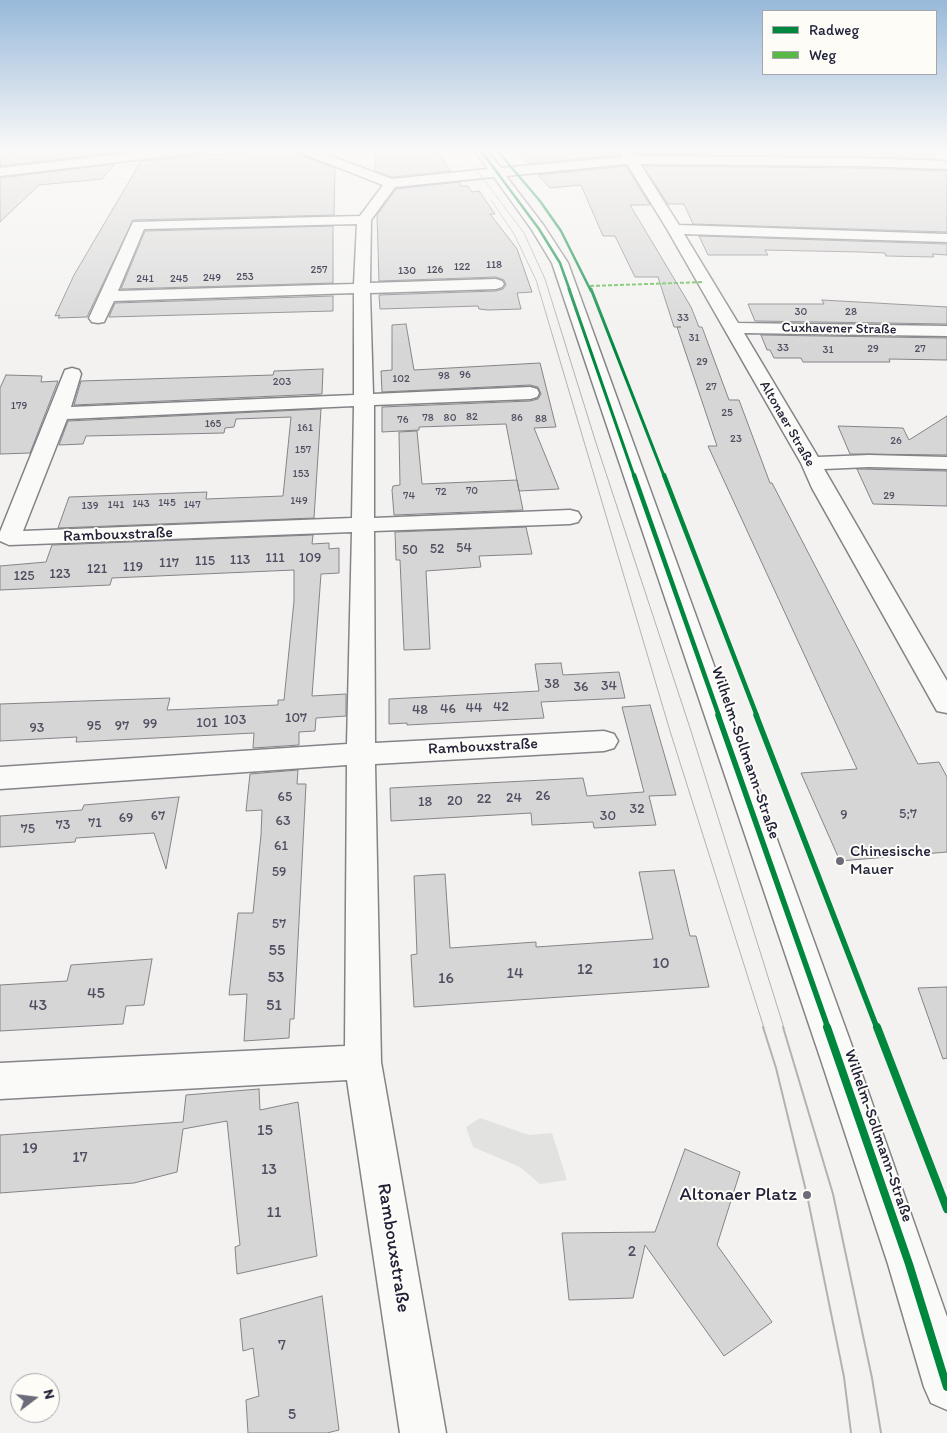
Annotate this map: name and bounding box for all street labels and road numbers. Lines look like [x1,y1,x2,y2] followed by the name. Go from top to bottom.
[781,320,897,338] street label: Cuxhavener Straße
[756,378,818,470] street label: Altonaer Straße
[63,523,173,547] street label: Rambouxstraße
[706,664,784,842] street label: Wilhelm-Sollmann-Straße
[428,735,538,759] street label: Rambouxstraße
[839,1047,917,1225] street label: Wilhelm-Sollmann-Straße
[372,1182,414,1314] street label: Rambouxstraße

